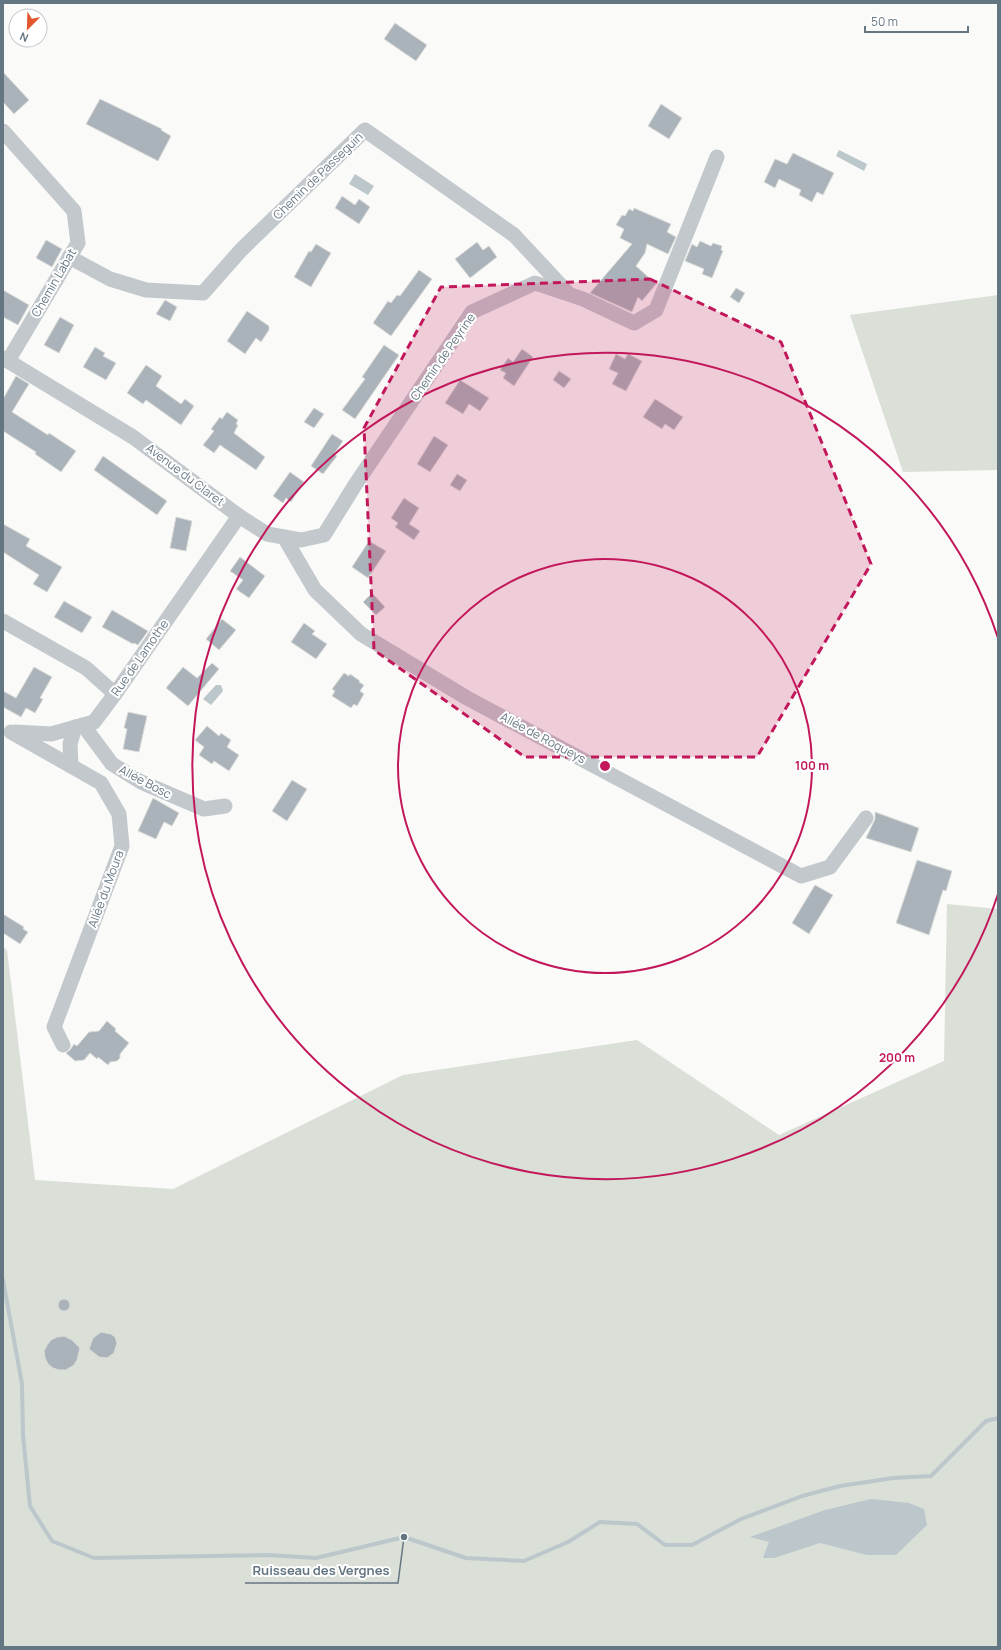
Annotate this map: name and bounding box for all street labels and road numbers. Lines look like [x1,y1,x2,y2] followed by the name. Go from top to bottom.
[269,128,366,223] street label: Chemin de Passeguin
[27,245,80,320] street label: Chemin Labat
[406,310,479,404] street label: Chemin de Peyrine
[143,439,228,510] street label: Avenue du Claret
[107,616,172,699] street label: Rue de Lamothe
[497,708,589,767] street label: Allée de Roqueys
[116,761,175,803] street label: Allée Bosc
[84,848,127,930] street label: Allée du Moura

